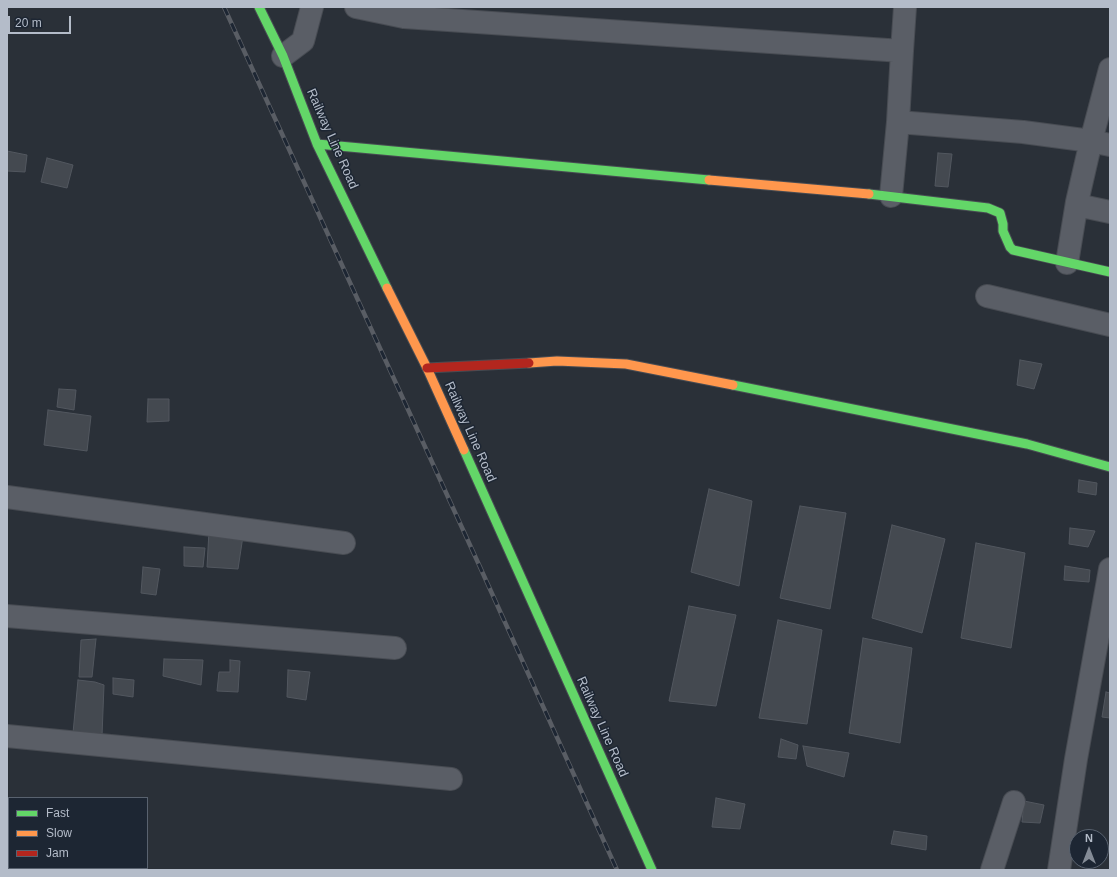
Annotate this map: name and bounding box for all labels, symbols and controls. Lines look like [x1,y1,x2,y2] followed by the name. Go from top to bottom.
[10,8,73,34] scale bar
[15,16,42,30] text: 20 m
[303,86,361,192] street label: Railway Line Road
[441,379,499,485] street label: Railway Line Road
[573,674,631,780] street label: Railway Line Road
[8,797,148,869] legend
[46,806,69,820] text: Fast
[46,826,72,840] text: Slow
[1069,829,1109,869] north arrow
[1085,832,1093,844] text: N
[46,846,69,860] text: Jam

